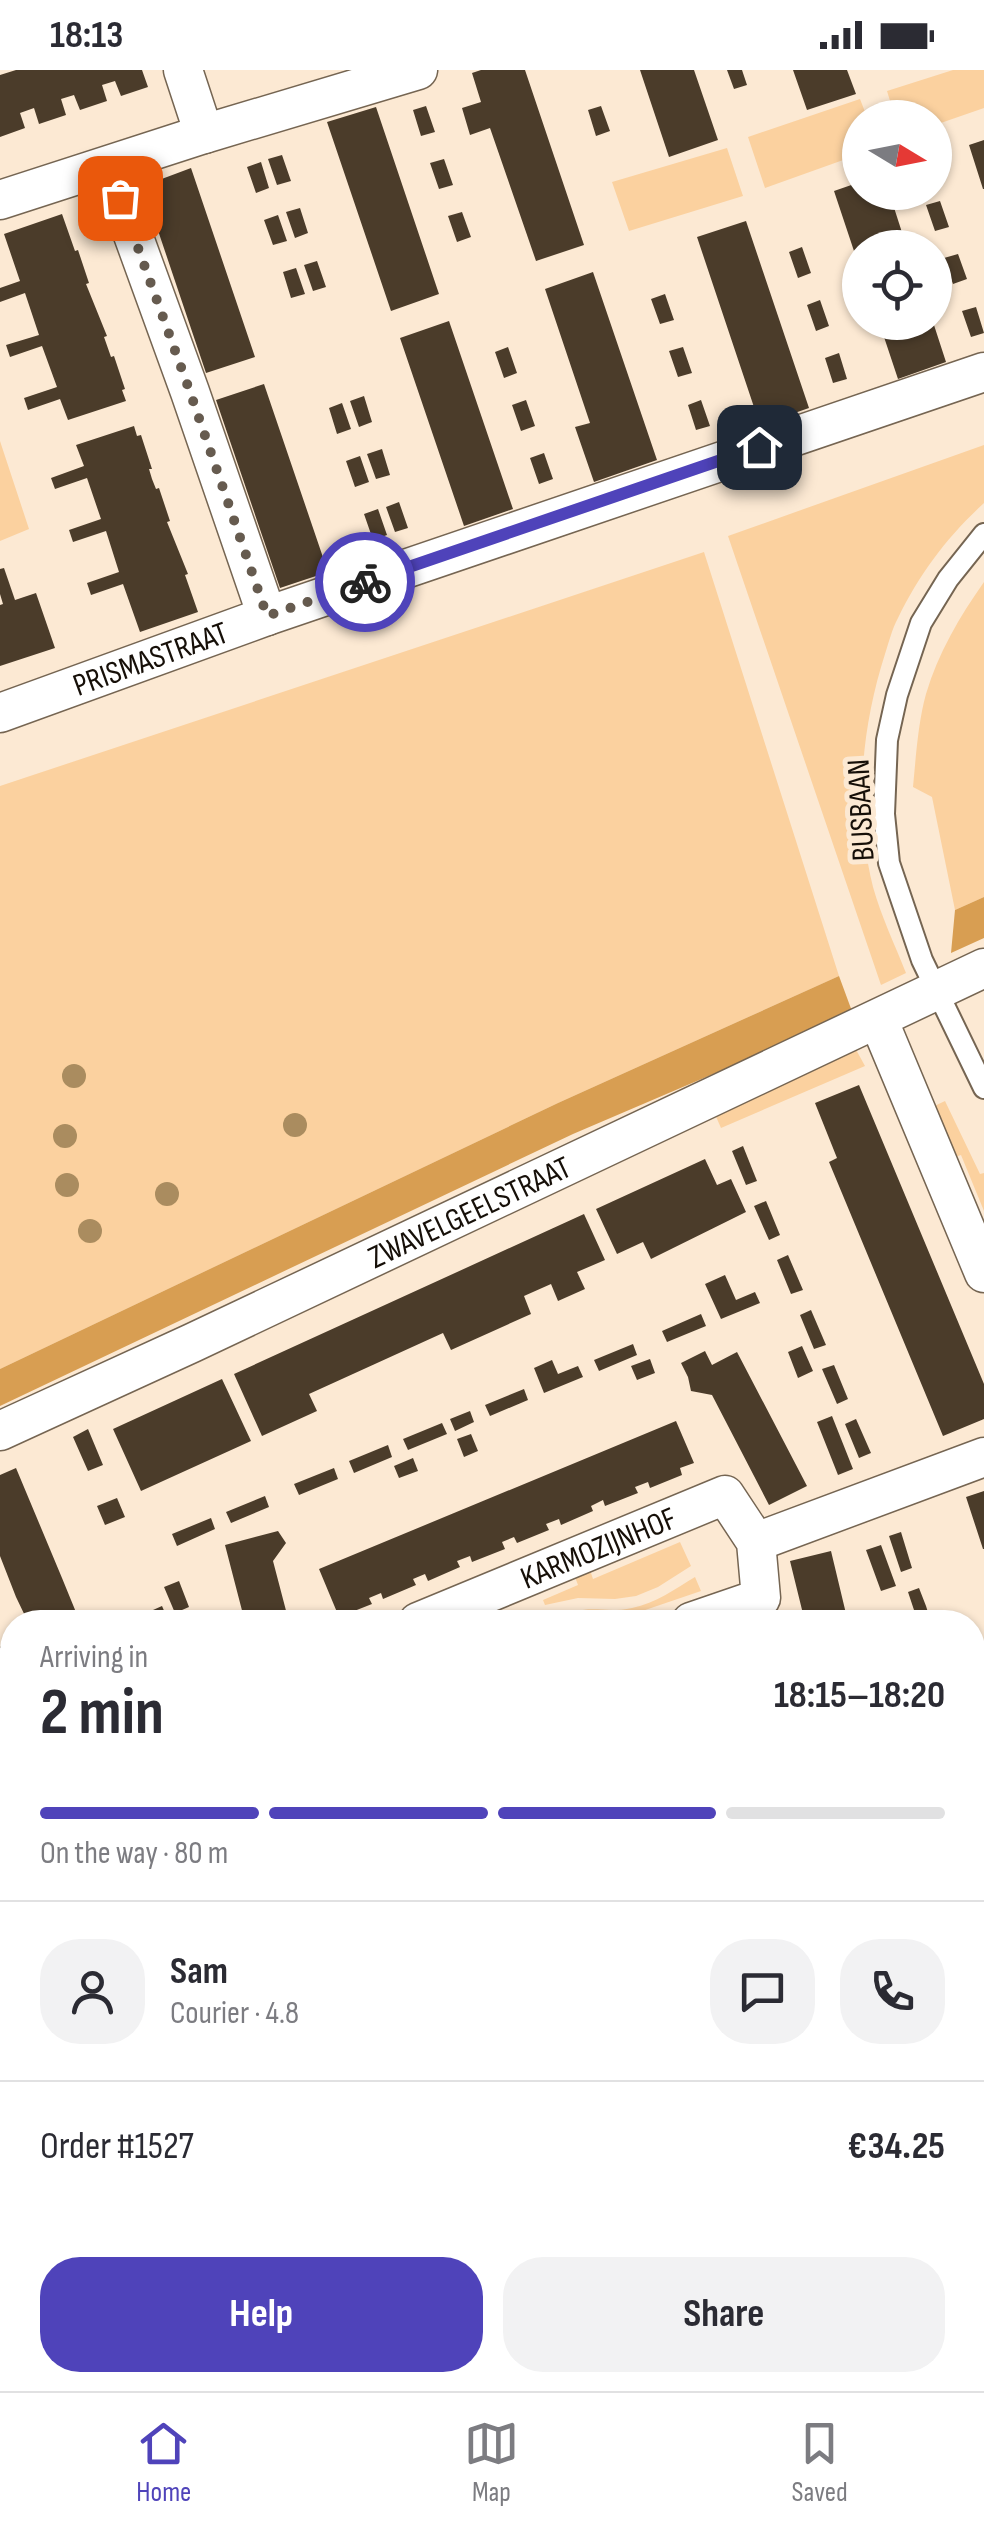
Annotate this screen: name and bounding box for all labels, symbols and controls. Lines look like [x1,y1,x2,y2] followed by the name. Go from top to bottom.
[50,13,123,58] text: 18:13
[842,100,952,210] north arrow
[842,100,952,340] map controls
[78,156,163,241] pin
[93,171,148,226] icon: bag
[842,230,952,340] button: locate
[717,405,802,490] pin
[732,420,787,475] icon: home
[315,532,415,632] courier
[338,555,393,610] icon: bike
[68,614,234,706] street label: PRISMASTRAAT
[839,758,884,862] street label: BUSBAAN
[362,1148,578,1278] street label: ZWAVELGEELSTRAAT
[515,1499,682,1598] street label: KARMOZIJNHOF
[40,1638,148,1677] text: Arriving in
[774,1673,945,1718] text: 18:15–18:20
[40,1675,164,1753] text: 2 min
[40,1834,228,1873] text: On the way · 80 m
[40,1939,145,2044] button: person
[710,1939,815,2044] button: chat
[840,1939,945,2044] button: phone
[170,1949,228,1994] text: Sam
[170,1994,299,2033] text: Courier · 4.8
[40,2124,194,2169] text: Order #1527
[847,2124,945,2169] text: €34.25
[40,2257,483,2372] button: Help
[503,2257,945,2372] button: Share
[136,2416,191,2509] tab: Home
[464,2416,519,2509] tab: Map
[792,2416,848,2509] tab: Saved

